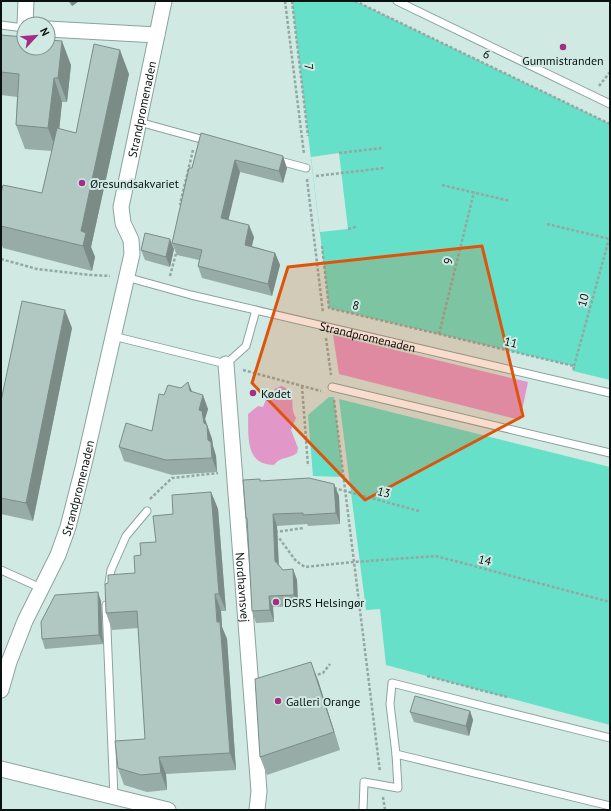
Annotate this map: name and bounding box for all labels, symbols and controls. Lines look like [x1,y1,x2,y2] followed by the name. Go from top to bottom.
[16,16,56,56] north arrow
[37,25,53,38] text: N
[558,42,568,52] marker: Gummistranden
[481,46,493,62] street label: 6
[522,53,604,68] place label: Gummistranden
[124,60,159,159] street label: Strandpromenaden
[301,63,317,71] street label: 7
[90,176,179,191] place label: Øresundsakvariet
[77,178,87,188] marker: Øresundsakvariet
[440,256,456,266] street label: 9
[574,291,592,308] street label: 10
[351,297,361,313] street label: 8
[318,318,417,355] street label: Strandpromenaden
[503,333,519,351] street label: 11
[261,386,291,401] place label: Kødet
[248,388,258,398] marker: Kødet
[58,439,97,538] street label: Strandpromenaden
[376,483,392,501] street label: 13
[477,551,494,569] street label: 14
[233,552,253,623] street label: Nordhavnsvej
[284,595,364,610] place label: DSRS Helsingør
[271,597,281,607] marker: DSRS Helsingør
[286,694,360,709] place label: Galleri Orange
[273,696,283,706] marker: Galleri Orange

